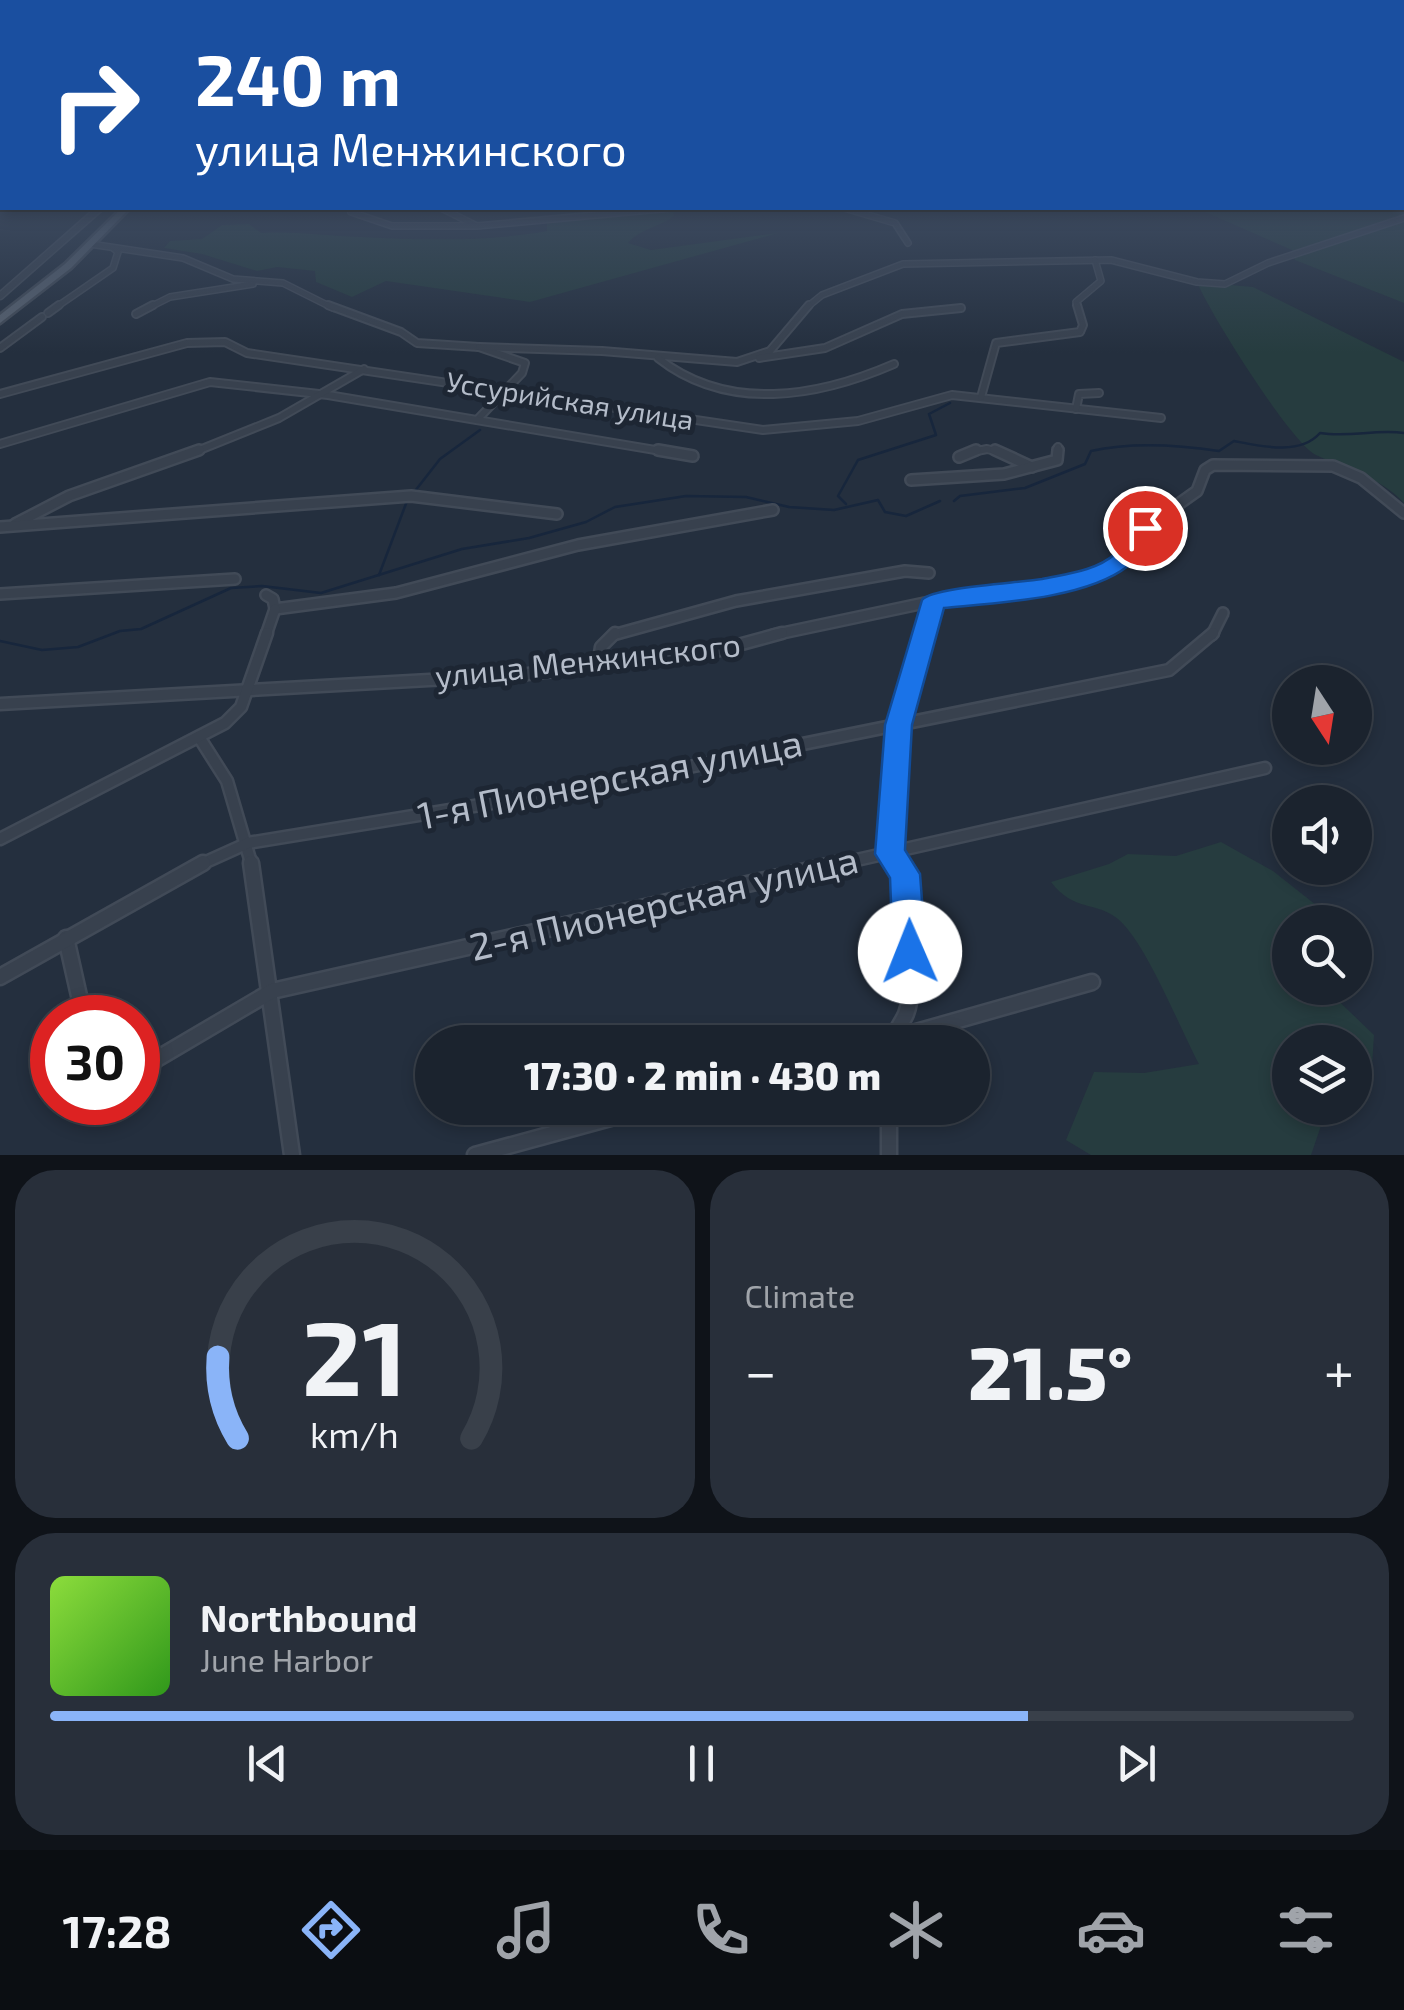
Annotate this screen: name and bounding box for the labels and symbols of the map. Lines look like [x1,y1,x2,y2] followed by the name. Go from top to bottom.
[444,364,696,436] street label: Уссурийская улица
[1103,486,1188,571] pin
[433,624,743,695] street label: улица Менжинского
[1272,665,1372,765] north arrow
[413,718,806,838] street label: 1-я Пионерская улица
[465,835,862,969] street label: 2-я Пионерская улица
[858,900,962,1004] position arrow
[30,995,160,1125] speed limit sign: 30

